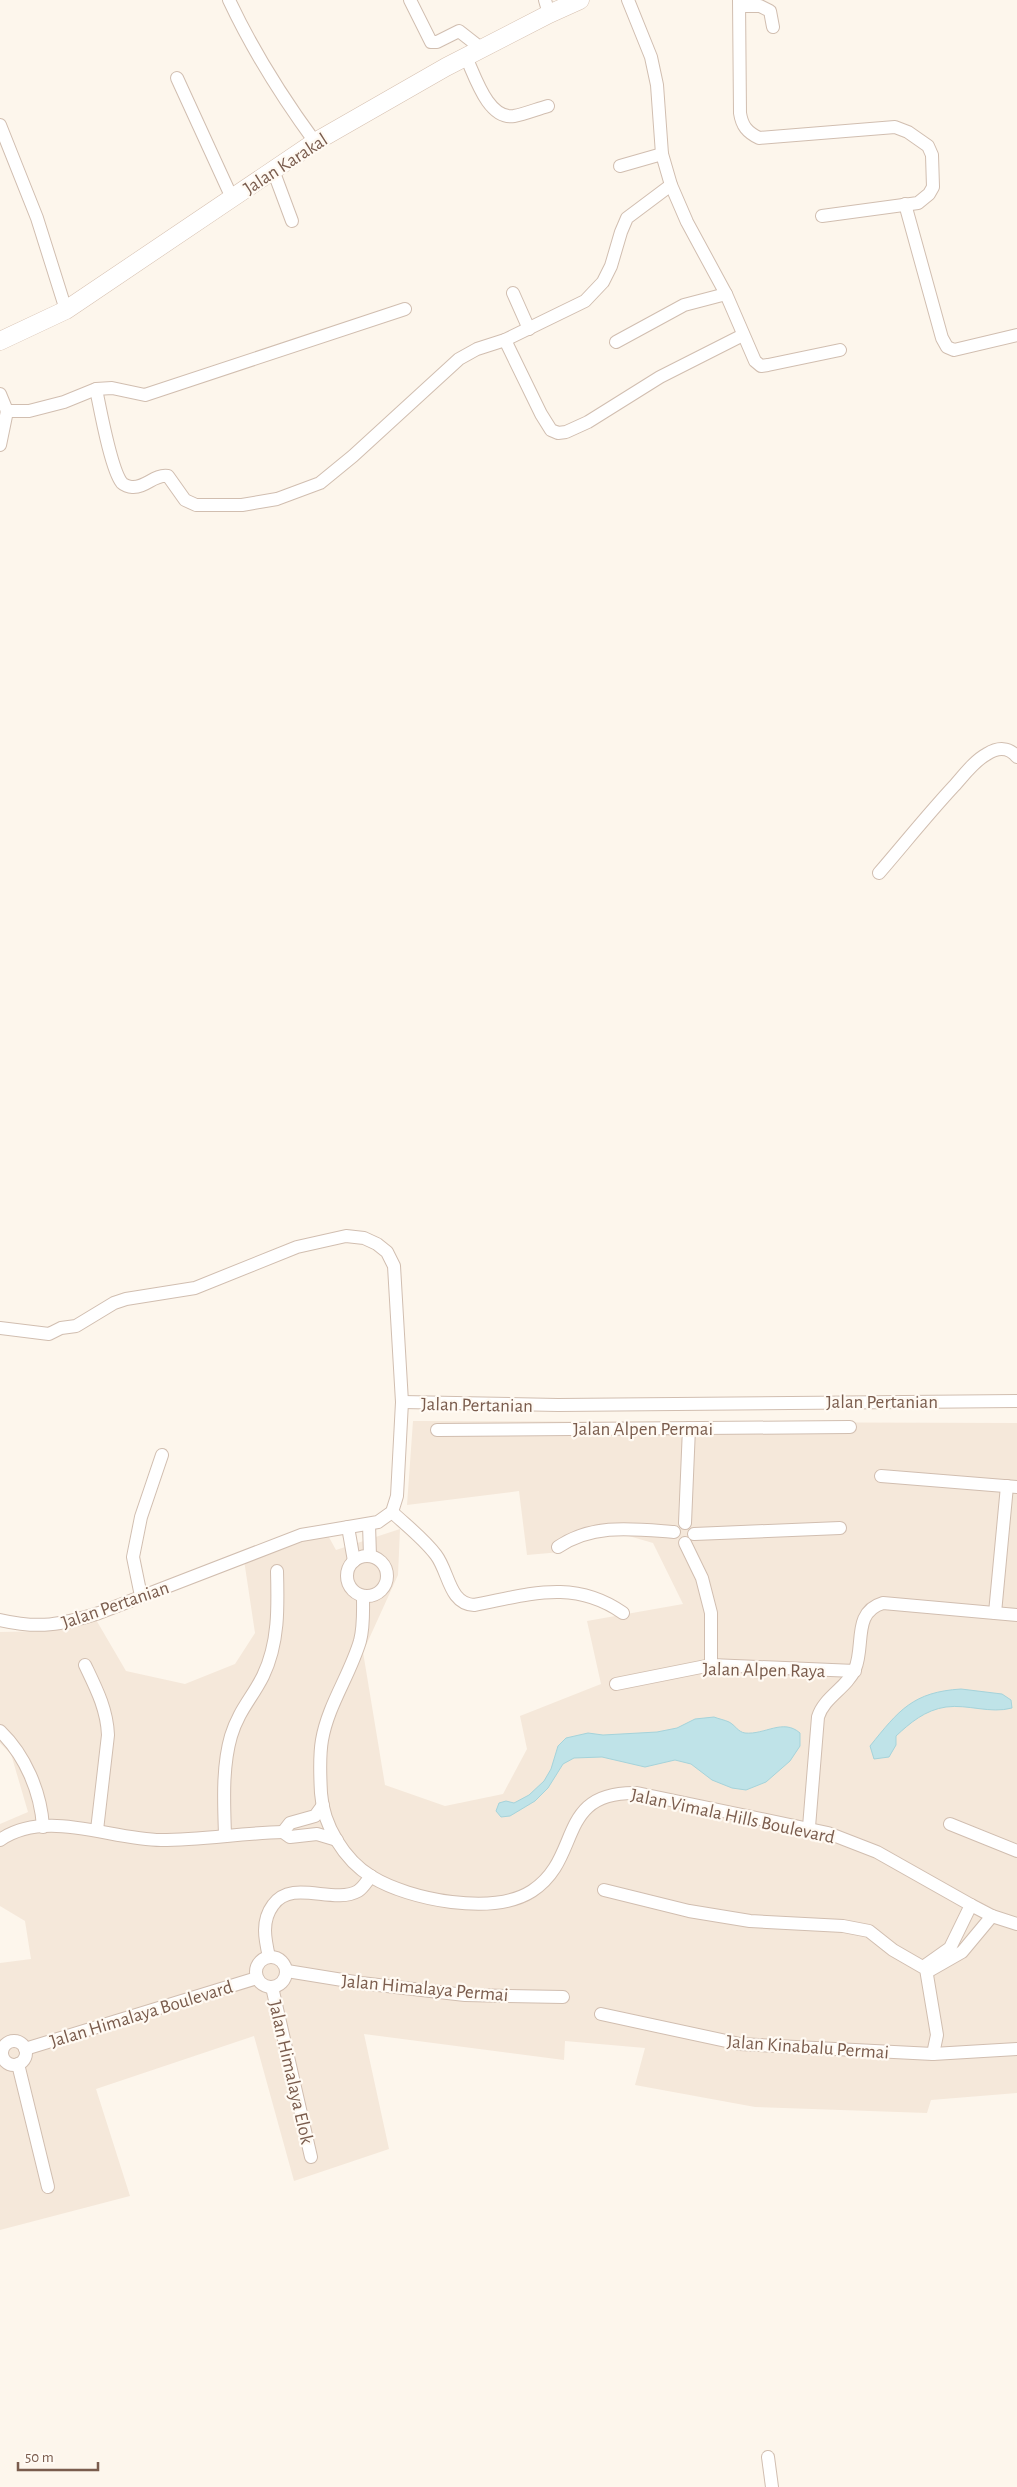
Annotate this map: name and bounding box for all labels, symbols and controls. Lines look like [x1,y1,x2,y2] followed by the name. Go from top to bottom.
[240,130,331,198] street label: Jalan Karakal
[826,1393,938,1412] street label: Jalan Pertanian
[421,1395,533,1416] street label: Jalan Pertanian
[573,1420,713,1439] street label: Jalan Alpen Permai
[59,1578,172,1633] street label: Jalan Pertanian
[702,1660,826,1681] street label: Jalan Alpen Raya
[629,1786,837,1847] street label: Jalan Vimala Hills Boulevard
[341,1972,509,2005] street label: Jalan Himalaya Permai
[48,1978,235,2051] street label: Jalan Himalaya Boulevard
[265,1999,316,2146] street label: Jalan Himalaya Elok
[726,2032,890,2063] street label: Jalan Kinabalu Permai
[18,2440,98,2472] scale bar
[25,2450,54,2465] text: 50 m

